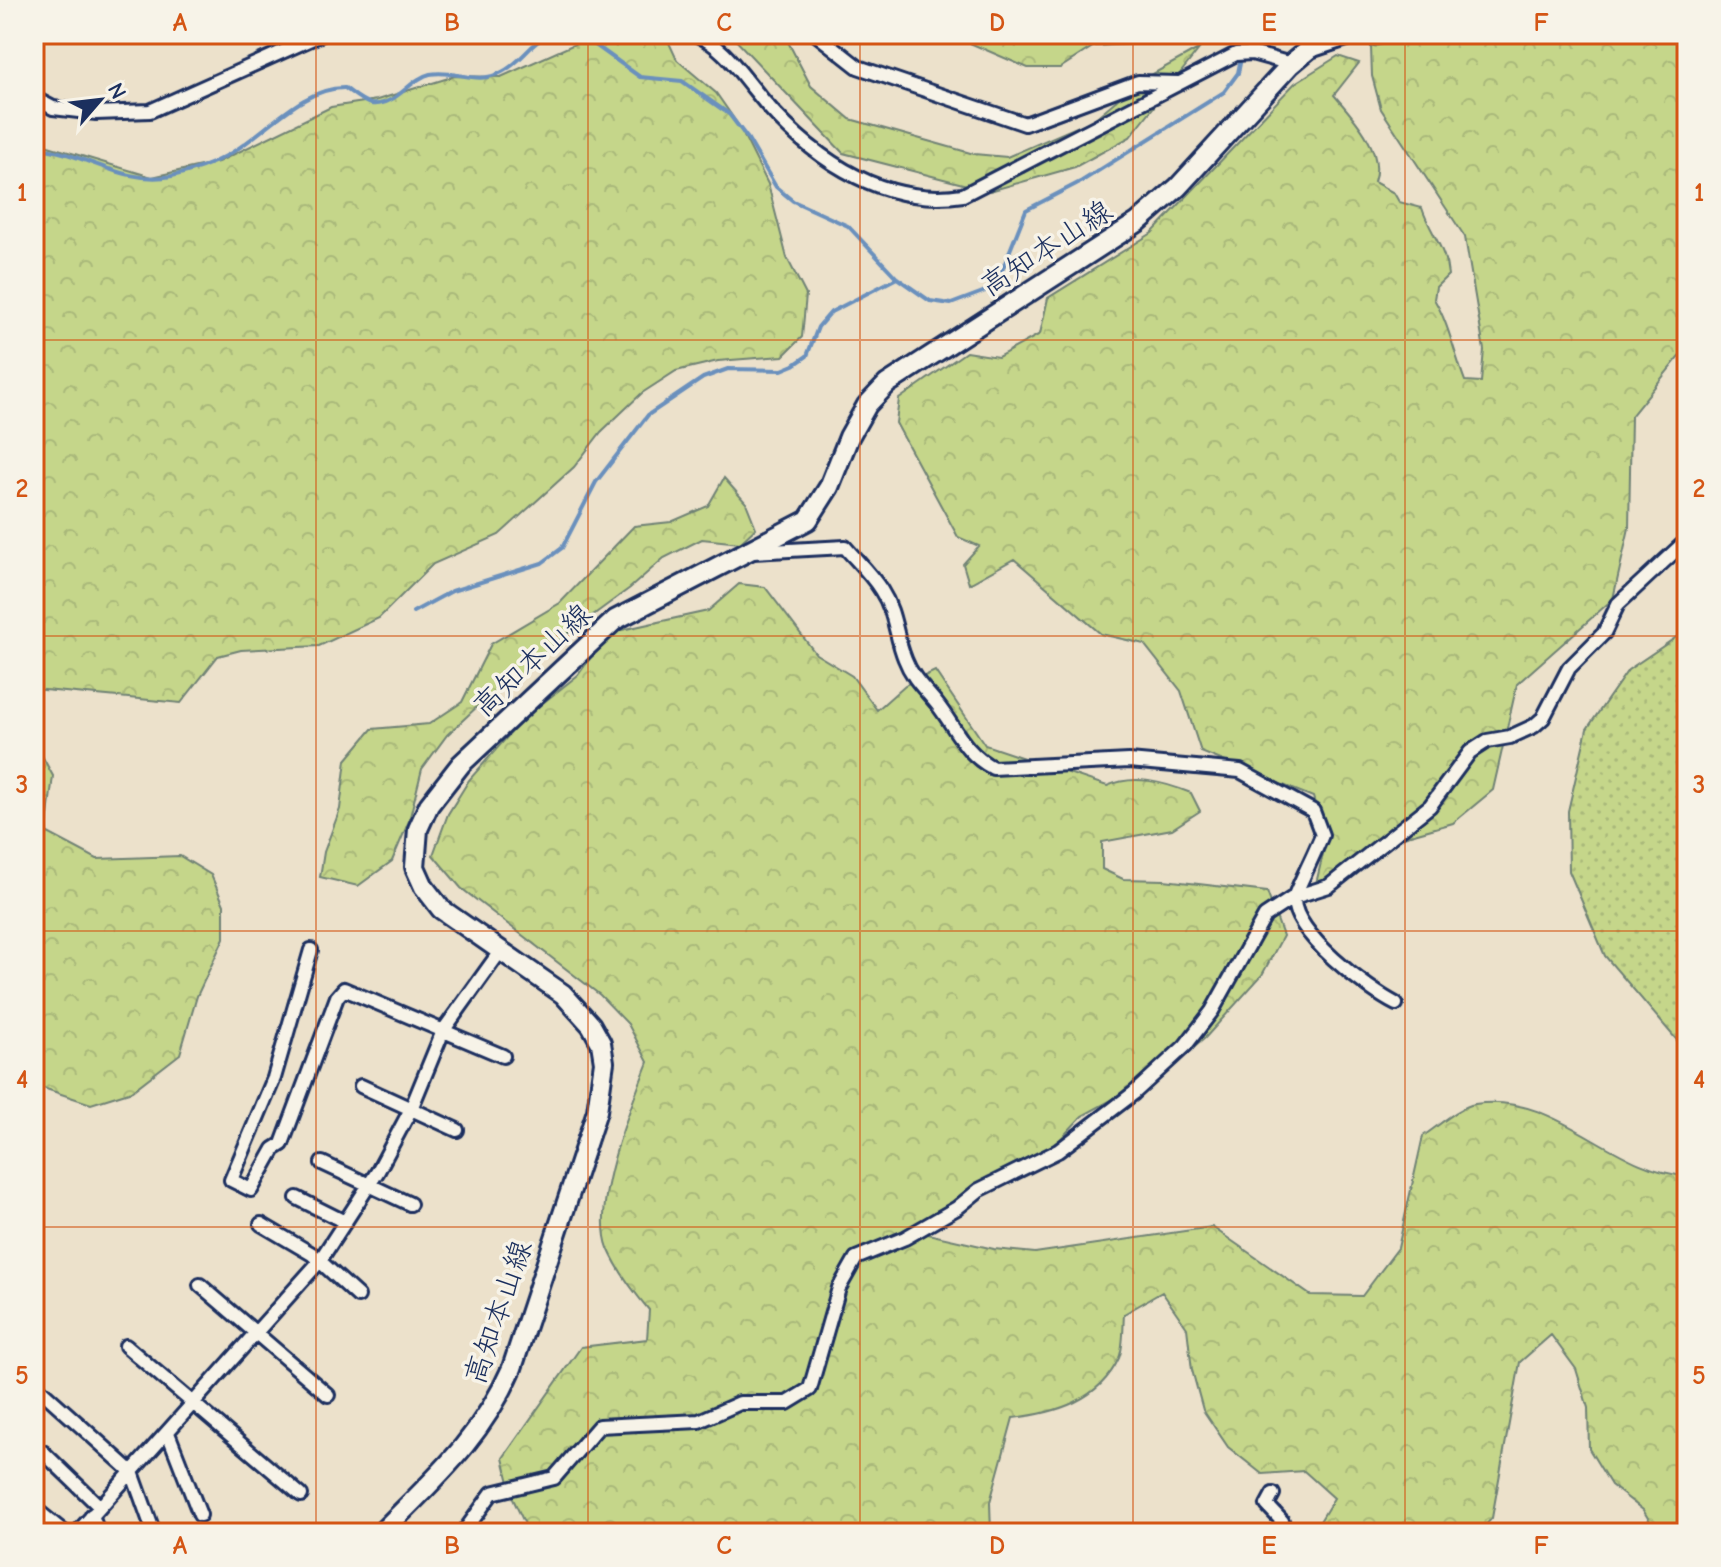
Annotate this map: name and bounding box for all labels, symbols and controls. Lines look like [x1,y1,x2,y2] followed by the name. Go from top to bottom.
[173,8,188,38] text: A
[444,8,460,38] text: B
[716,8,732,38] text: C
[989,8,1005,38] text: D
[1261,8,1277,38] text: E
[1533,8,1549,38] text: F
[60,60,140,140] north arrow
[102,79,132,104] text: N
[17,178,27,208] text: 1
[1694,178,1704,208] text: 1
[974,193,1119,304] street label: 高知本山線
[16,474,28,504] text: 2
[1693,474,1705,504] text: 2
[466,596,599,724] street label: 高知本山線
[16,770,28,800] text: 3
[1693,770,1705,800] text: 3
[16,1065,28,1095] text: 4
[1693,1065,1705,1095] text: 4
[458,1236,539,1389] street label: 高知本山線
[15,1361,29,1391] text: 5
[1692,1361,1706,1391] text: 5
[173,1531,188,1561] text: A
[444,1531,460,1561] text: B
[716,1531,732,1561] text: C
[989,1531,1005,1561] text: D
[1261,1531,1277,1561] text: E
[1533,1531,1549,1561] text: F

